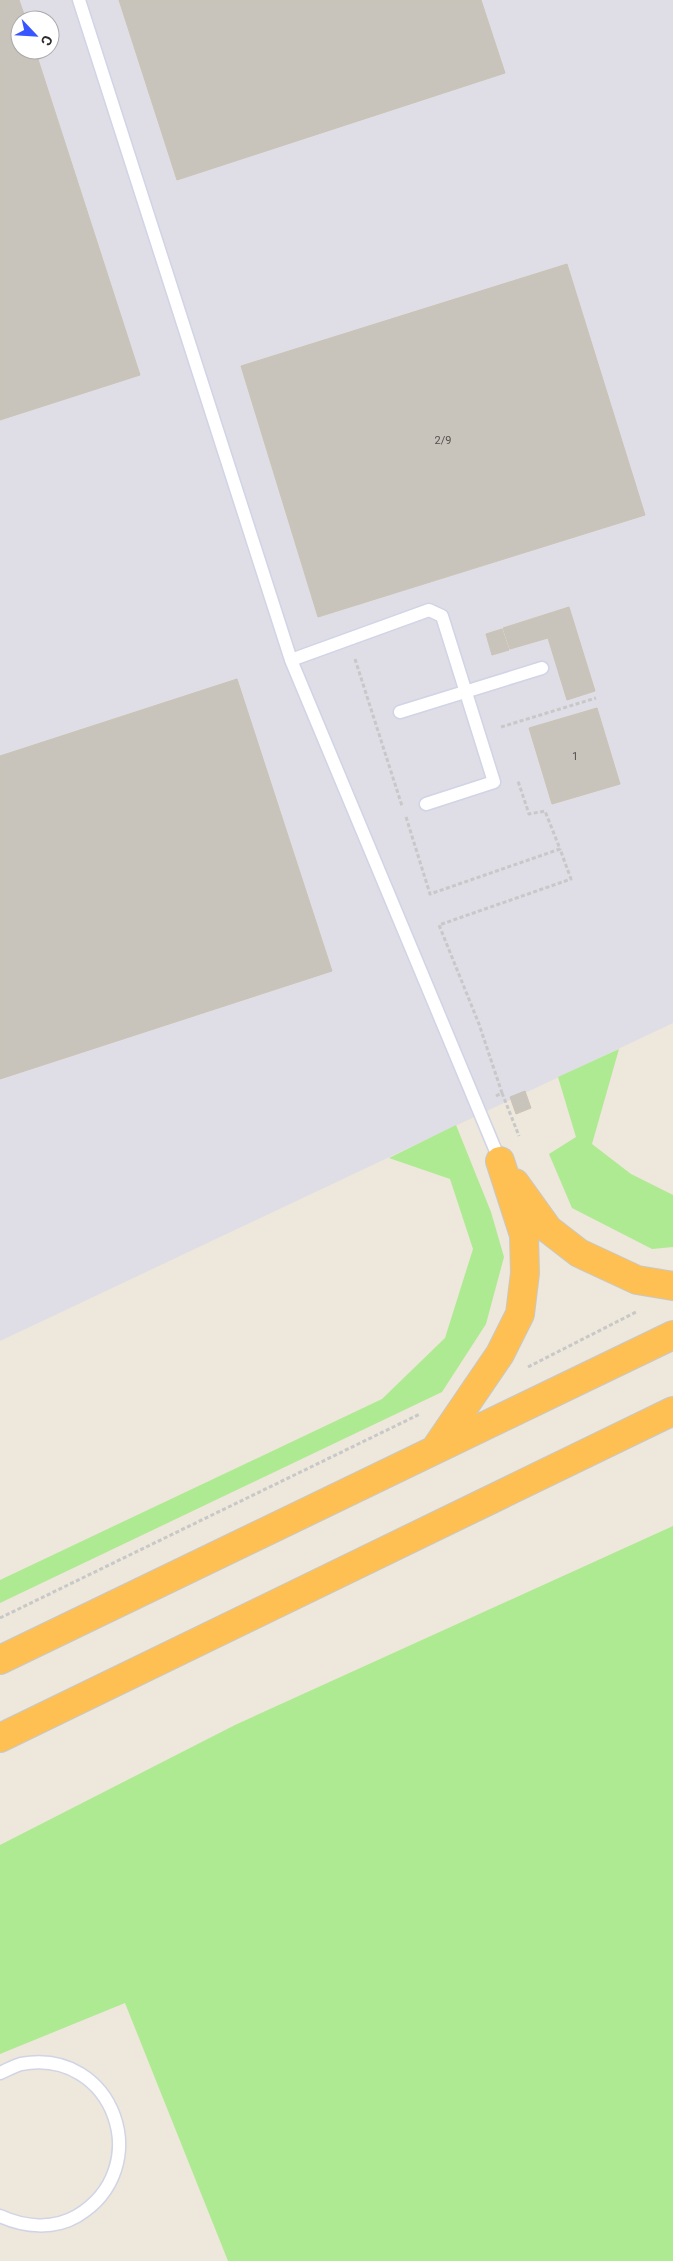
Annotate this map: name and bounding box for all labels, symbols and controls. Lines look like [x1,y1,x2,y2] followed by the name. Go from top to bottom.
[10,10,60,60] north arrow
[38,33,56,48] text: С
[435,434,451,447] house number: 2/9
[572,750,578,763] house number: 1

